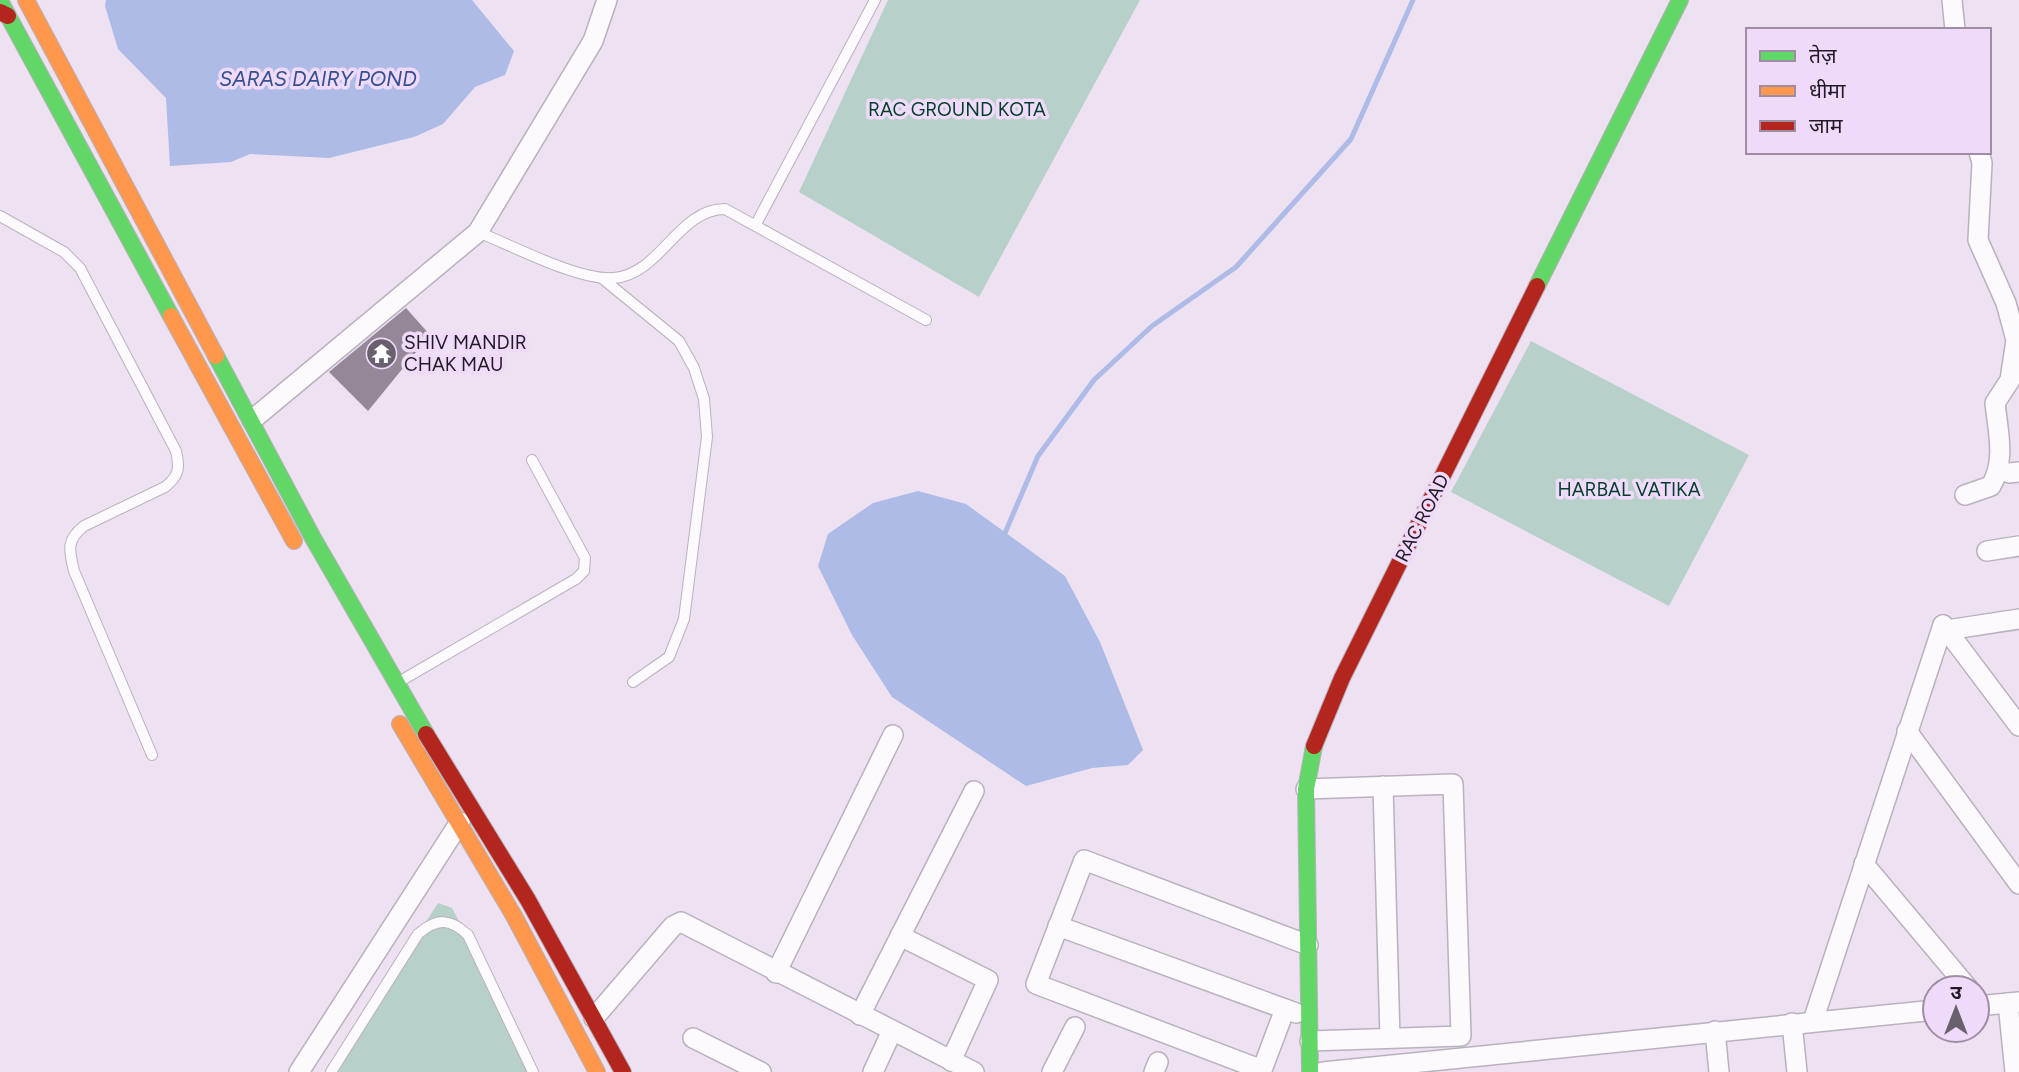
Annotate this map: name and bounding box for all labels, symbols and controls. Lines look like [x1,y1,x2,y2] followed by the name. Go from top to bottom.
[1746,28,1991,154] legend
[1809,43,1837,68] text: तेज़
[219,66,417,91] water label: SARAS DAIRY POND
[1809,78,1846,103] text: धीमा
[868,98,1046,121] park label: RAC GROUND KOTA
[1809,113,1843,138] text: जाम
[404,331,527,376] place label: SHIV MANDIR CHAK MAU
[364,336,398,370] temple icon: SHIV MANDIR CHAK MAU
[1390,470,1454,566] street label: RAC ROAD
[1557,478,1701,501] park label: HARBAL VATIKA
[1921,974,1991,1044] north arrow
[1950,981,1962,1004] text: उ

